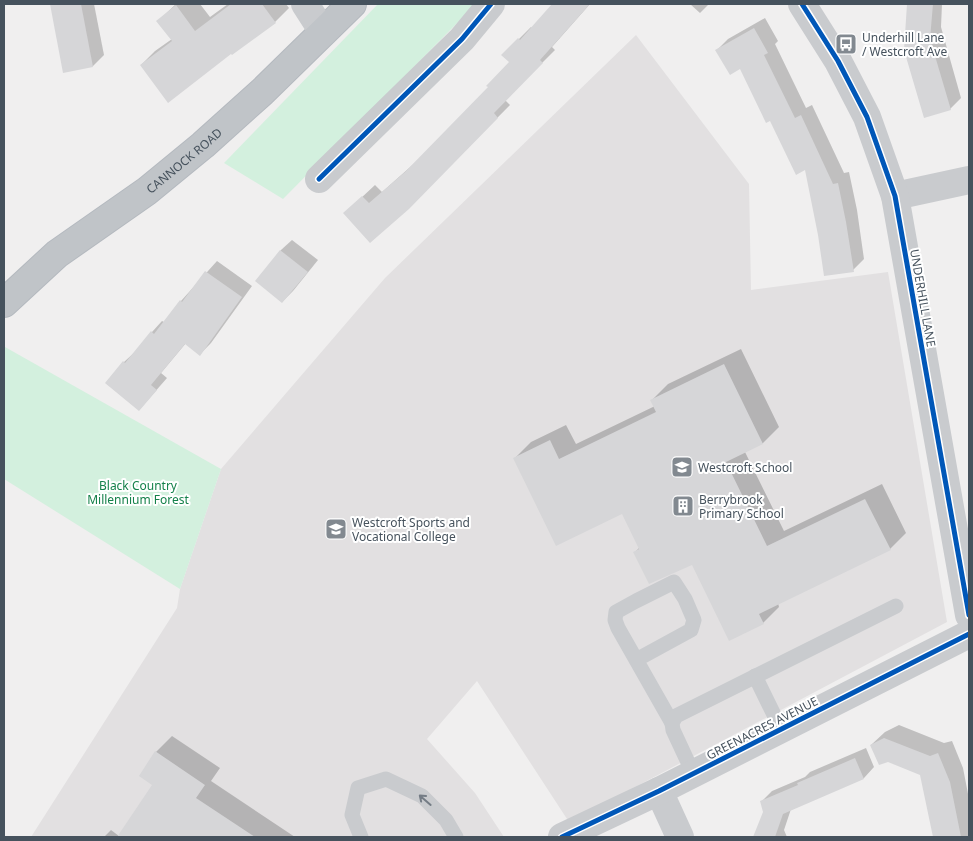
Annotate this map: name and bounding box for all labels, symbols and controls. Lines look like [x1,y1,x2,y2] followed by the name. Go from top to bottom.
[862,29,947,60] place label: Underhill Lane / Westcroft Ave
[834,32,858,56] bus stop icon: Underhill Lane / Westcroft Ave
[142,123,226,197] street label: CANNOCK ROAD
[906,248,940,348] street label: UNDERHILL LANE
[670,455,694,479] school or university icon: Westcroft School
[698,459,792,476] place label: Westcroft School
[87,477,190,508] park label: Black Country Millennium Forest
[699,491,784,522] place label: Berrybrook Primary School
[671,494,695,518] building icon: Berrybrook Primary School
[352,514,470,545] place label: Westcroft Sports and Vocational College
[324,517,348,541] school or university icon: Westcroft Sports and Vocational College
[703,692,821,764] street label: GREENACRES AVENUE
[419,795,432,806] one-way arrow

